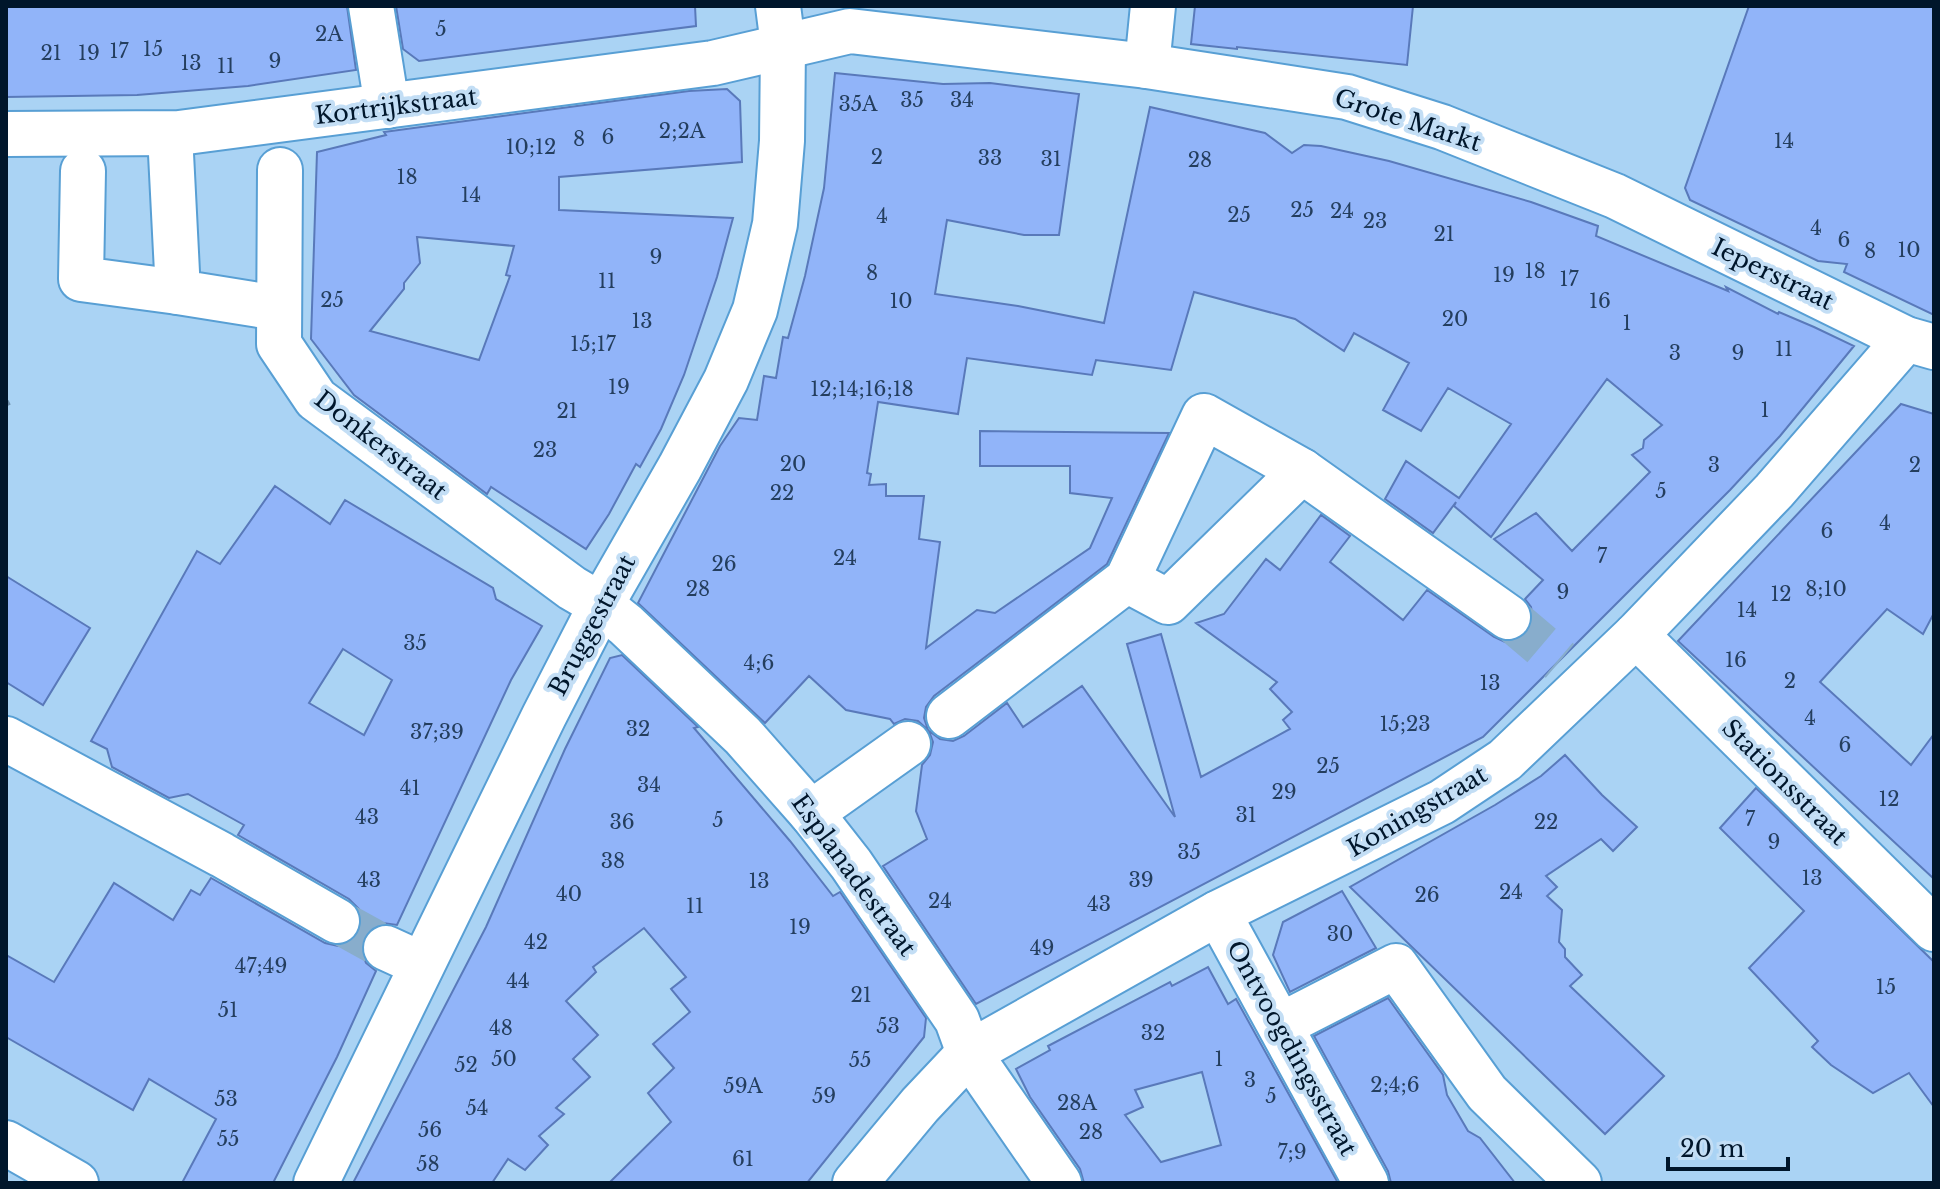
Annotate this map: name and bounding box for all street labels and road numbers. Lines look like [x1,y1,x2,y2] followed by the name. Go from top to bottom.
[313,82,479,130] street label: Kortrijkstraat
[1331,83,1485,157] street label: Grote Markt
[1707,232,1839,316] street label: Ieperstraat
[309,384,453,506] street label: Donkerstraat
[543,550,641,700] street label: Bruggestraat
[1716,713,1854,851] street label: Stationsstraat
[1342,759,1492,863] street label: Koningstraat
[786,789,922,961] street label: Esplanadestraat
[1221,935,1363,1161] street label: Ontvoogdingsstraat

